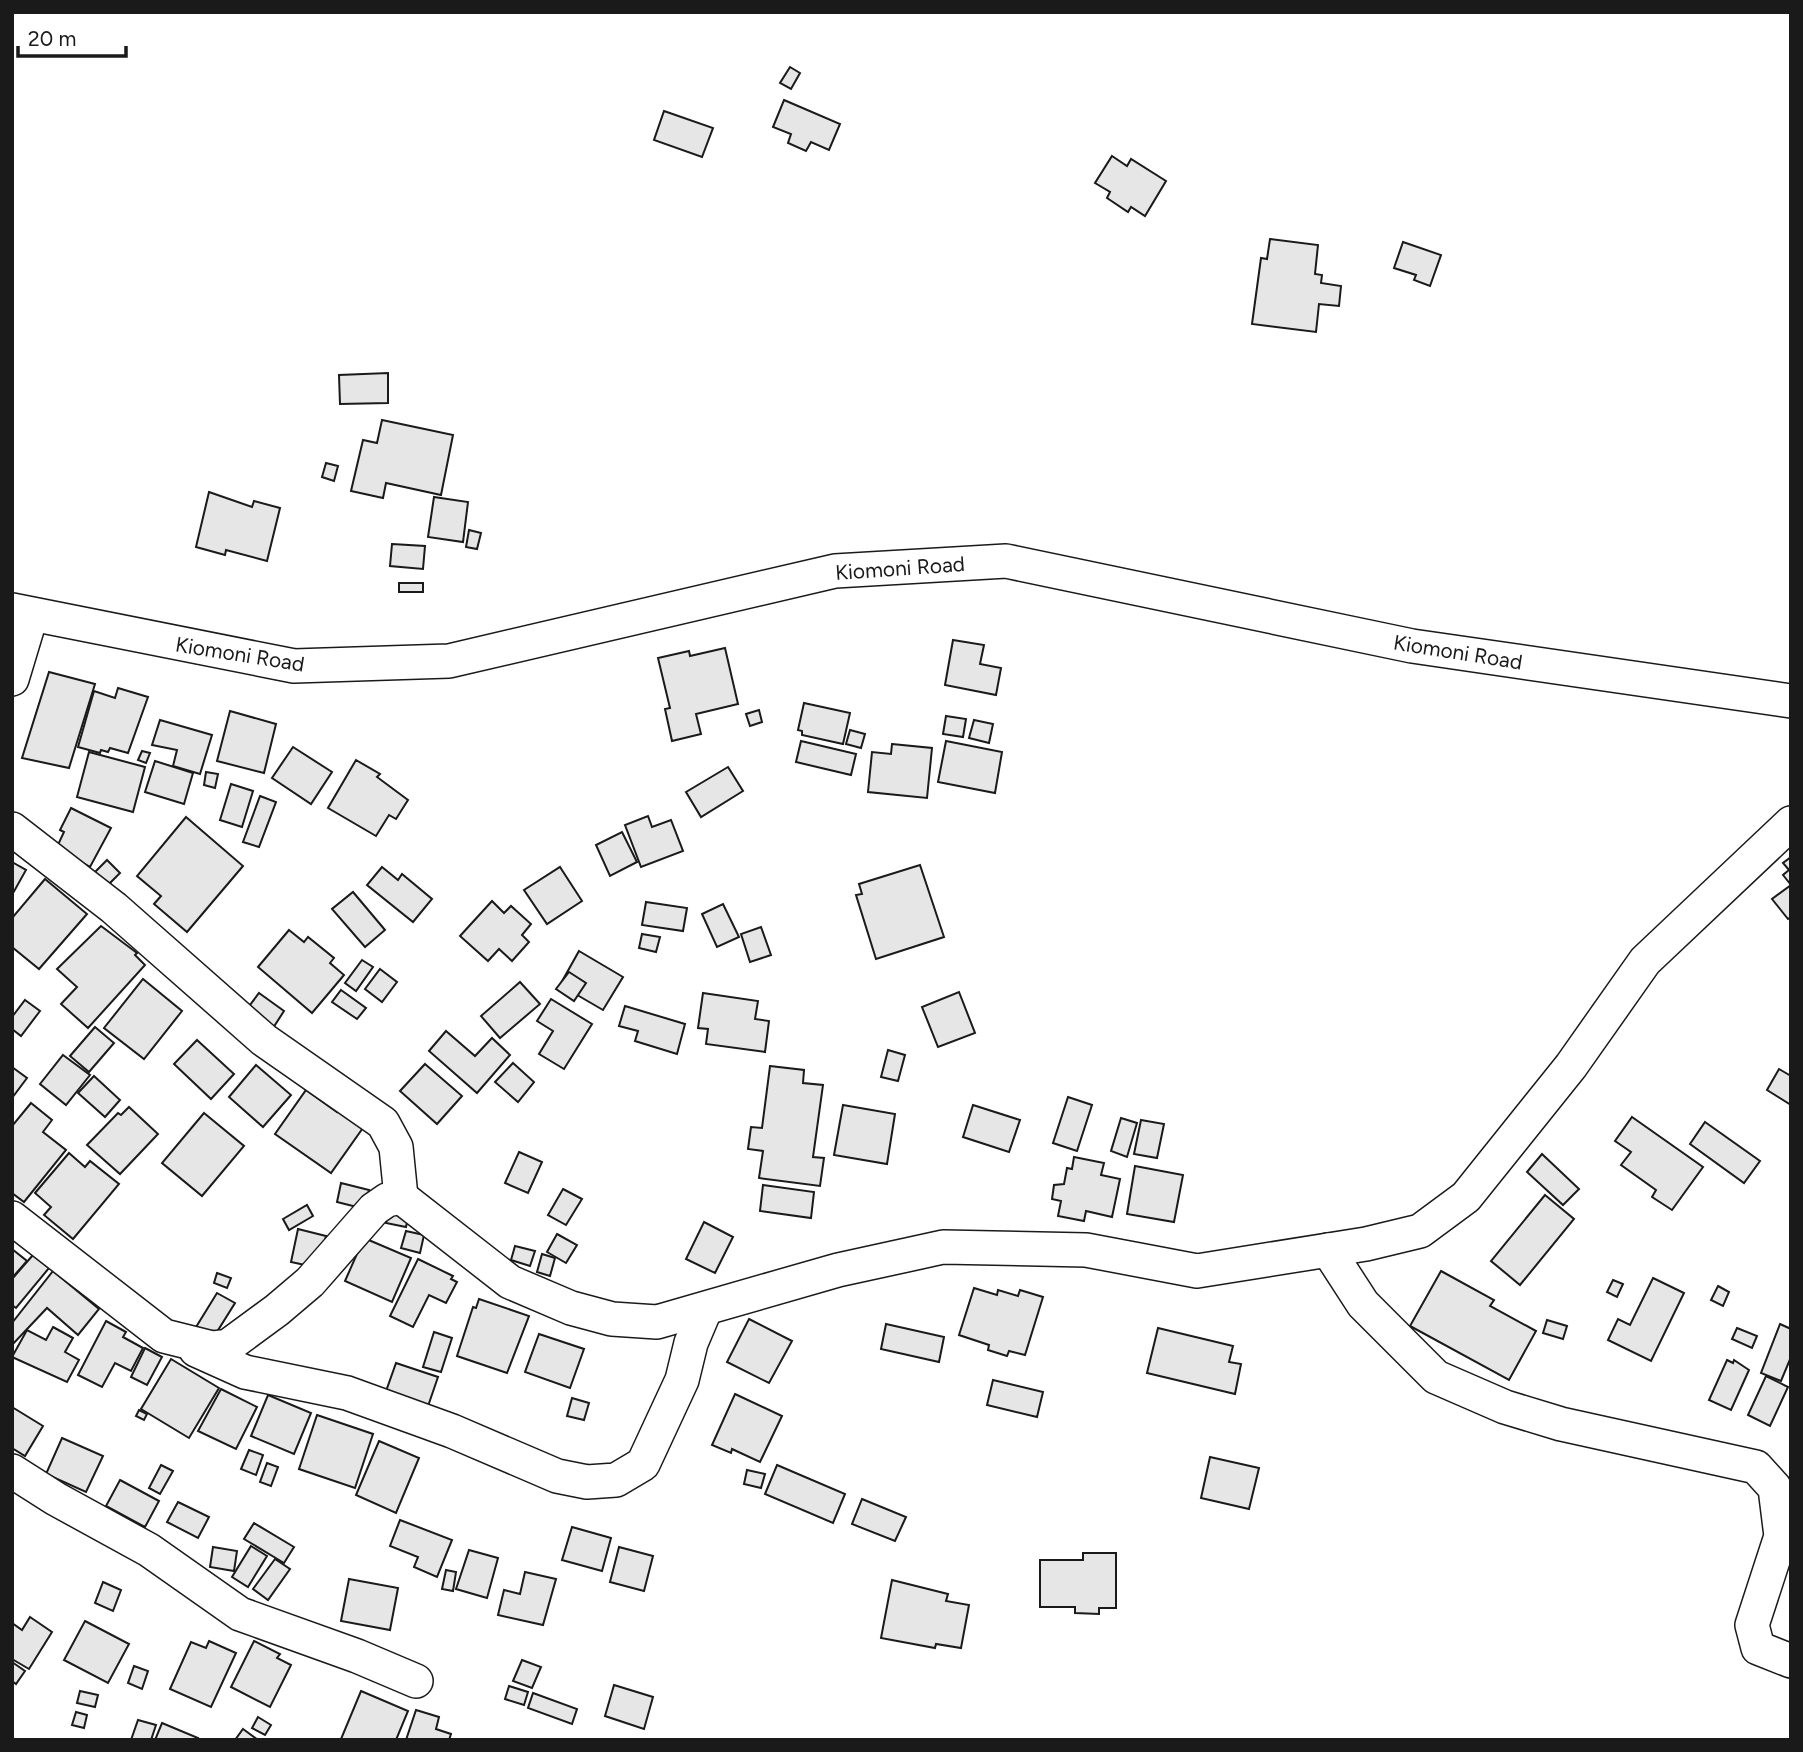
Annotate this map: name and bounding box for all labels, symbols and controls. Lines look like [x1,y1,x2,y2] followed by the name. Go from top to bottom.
[18,14,126,58] scale bar
[28,26,76,51] text: 20 m
[834,551,966,585] street label: Kiomoni Road
[1392,629,1524,675] street label: Kiomoni Road
[174,631,306,677] street label: Kiomoni Road

